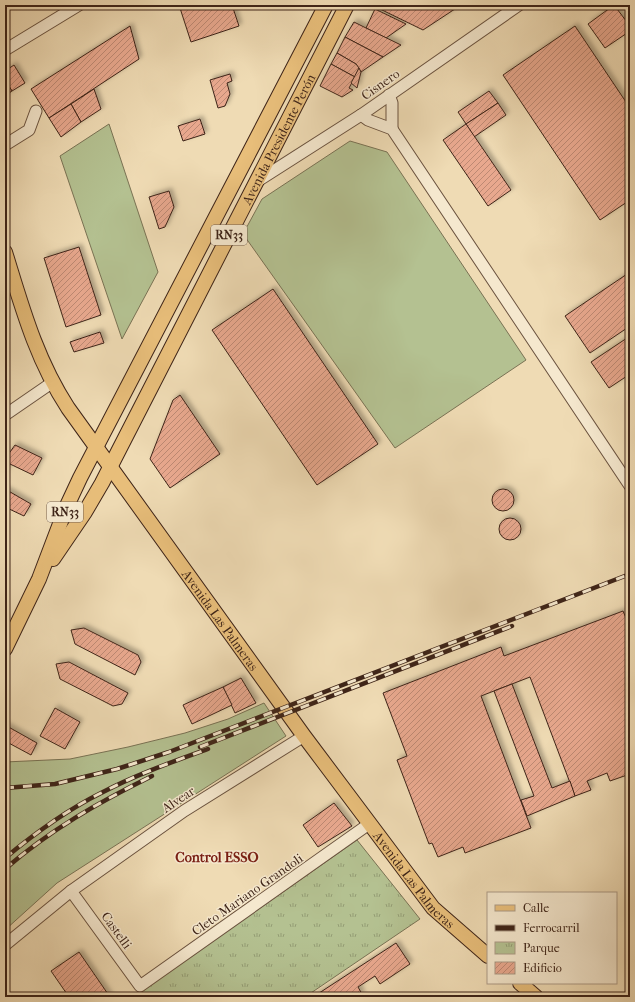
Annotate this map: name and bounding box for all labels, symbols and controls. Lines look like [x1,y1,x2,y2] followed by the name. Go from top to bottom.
[358,66,403,103] street label: Cisnero
[239,71,319,208] street label: Avenida Presidente Perón
[211,225,247,245] road number: RN33
[47,502,83,522] road number: RN33
[178,566,261,674] street label: Avenida Las Palmeras
[158,783,198,816] street label: Alvear
[369,828,458,931] street label: Avenida Las Palmeras
[175,849,259,866] district label: Control ESSO
[189,850,306,938] street label: Cleto Mariano Grandoli
[487,892,617,984] legend
[523,901,549,915] text: Calle
[98,909,135,952] street label: Castelli
[523,921,580,935] text: Ferrocarril
[523,941,560,955] text: Parque
[523,961,562,975] text: Edificio

